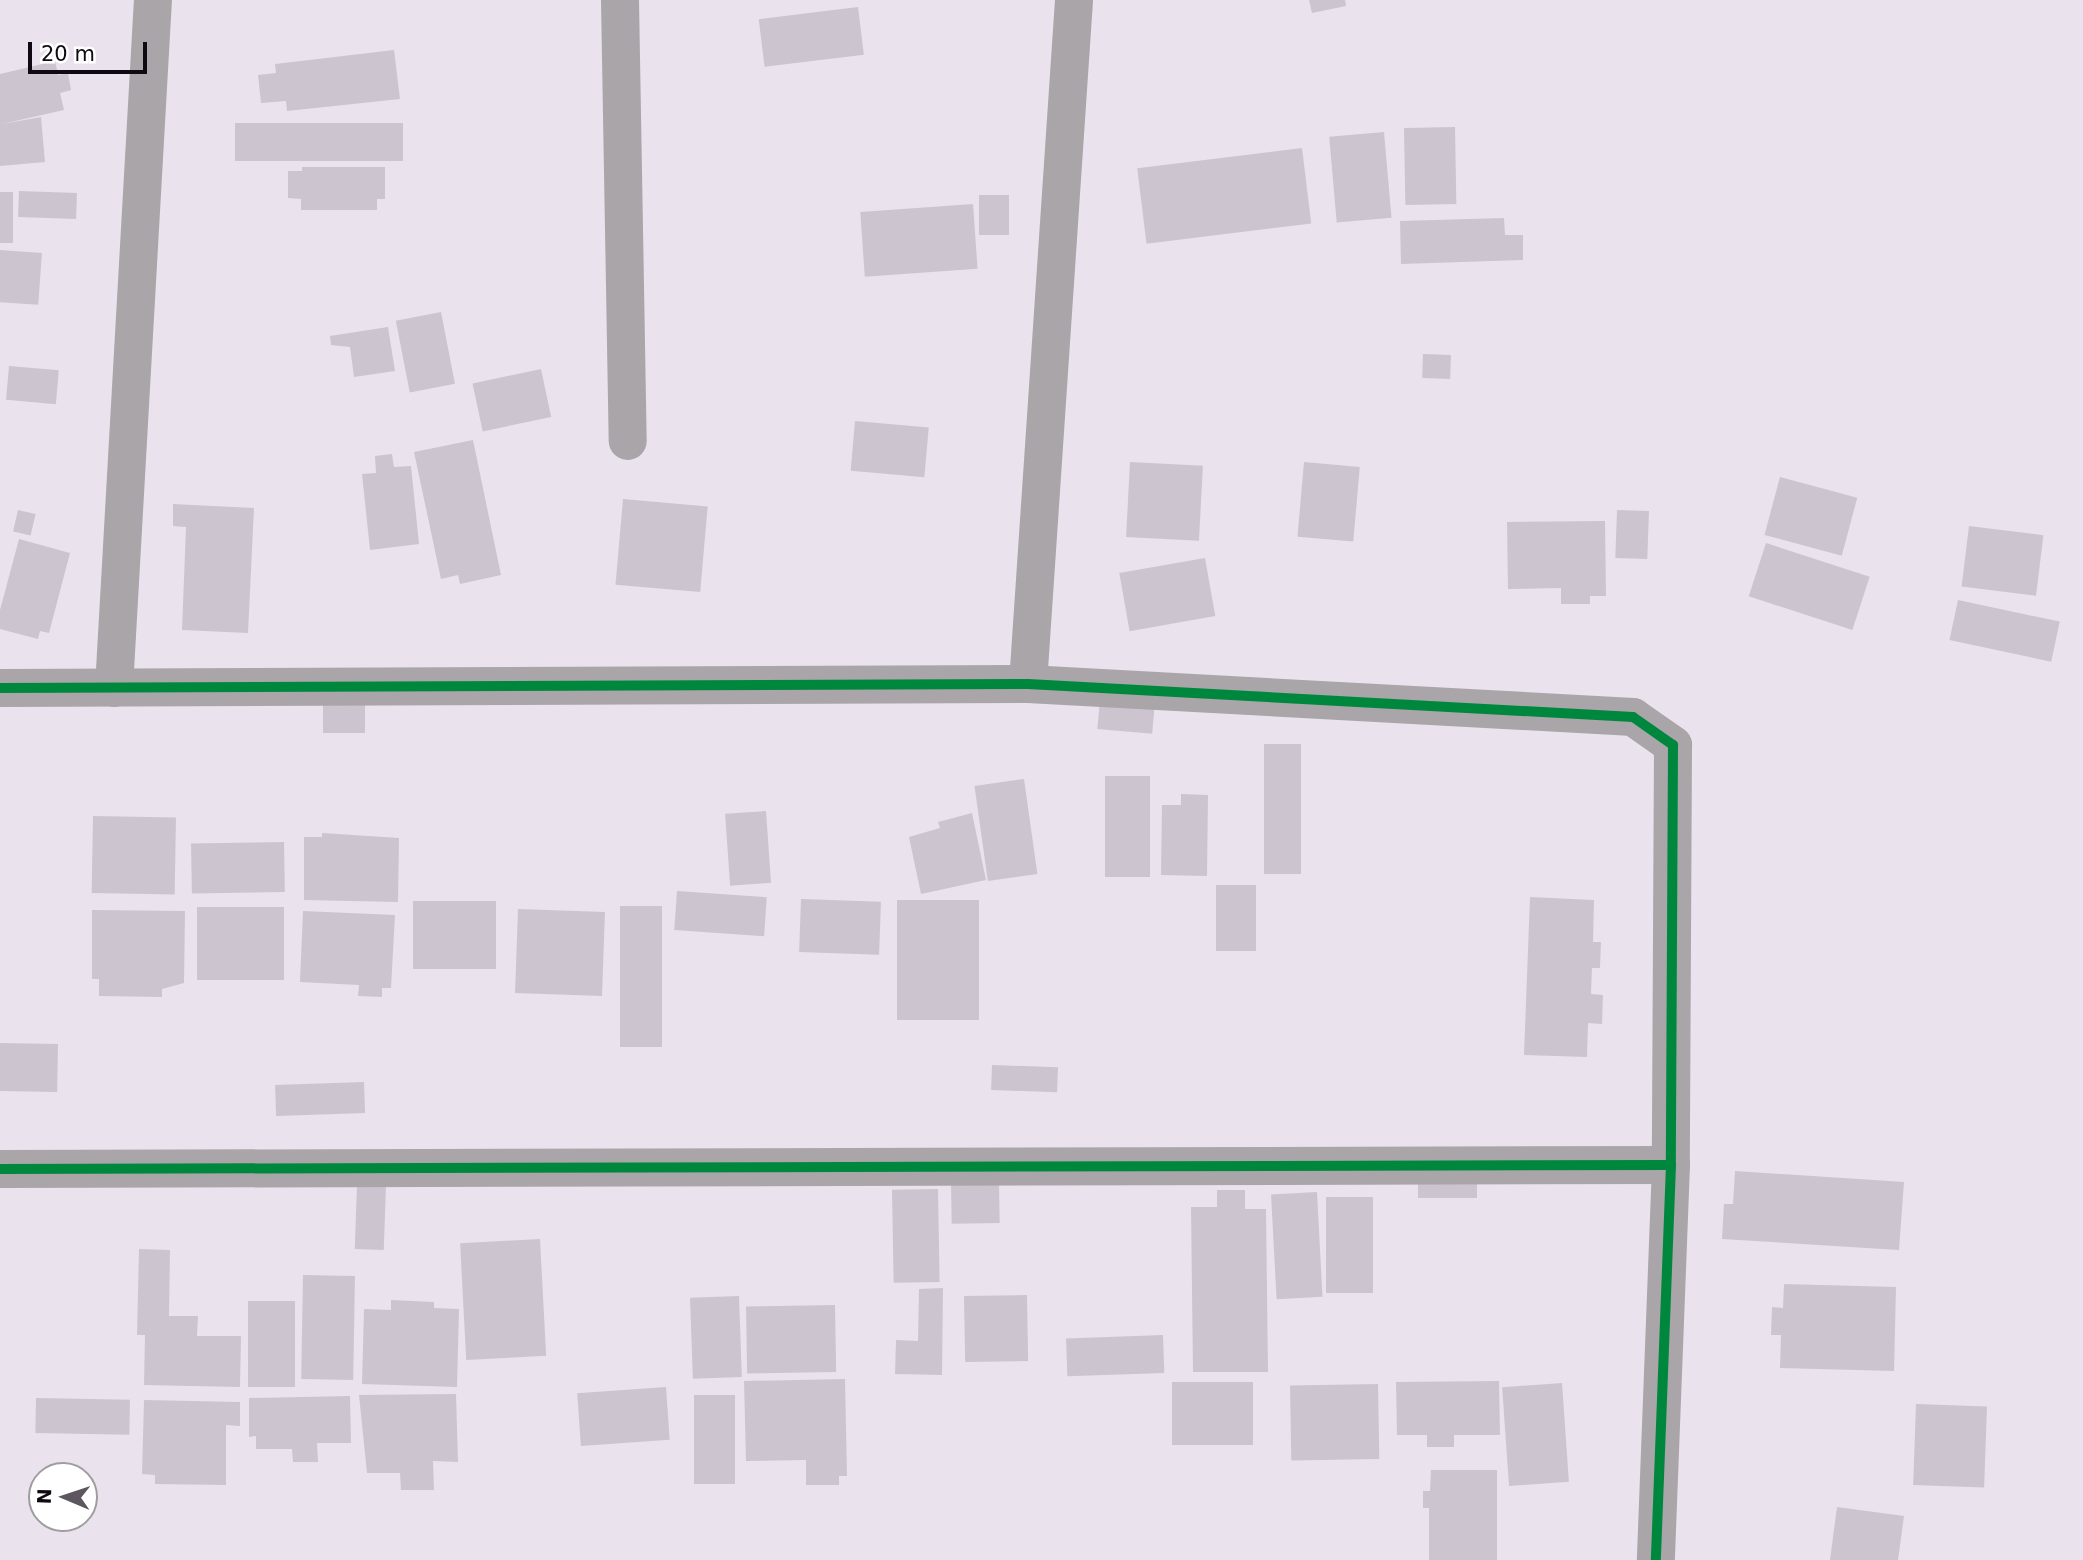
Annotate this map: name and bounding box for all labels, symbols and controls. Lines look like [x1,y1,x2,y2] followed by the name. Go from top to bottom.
[32,28,150,72] scale bar
[41,42,95,66] text: 20 m
[28,1462,98,1532] north arrow
[33,1488,55,1505] text: N

